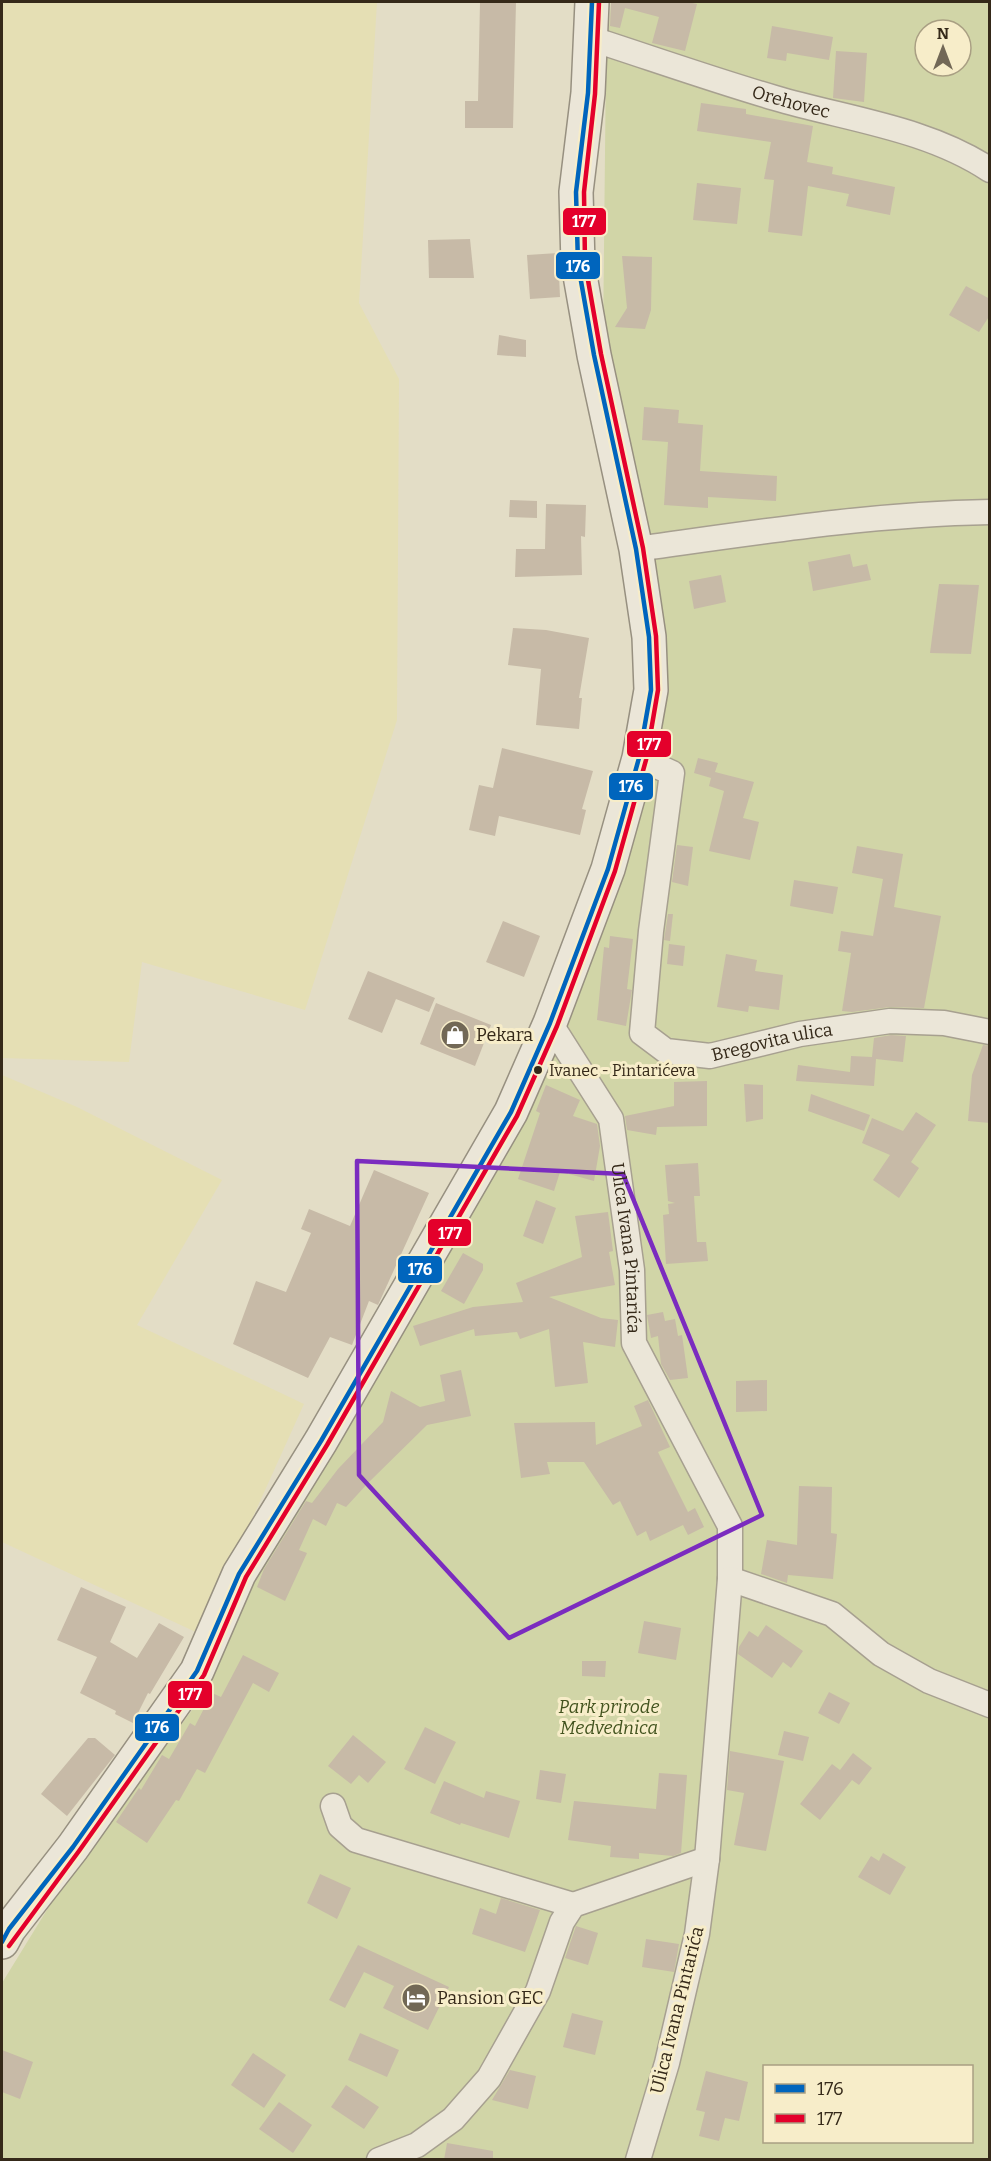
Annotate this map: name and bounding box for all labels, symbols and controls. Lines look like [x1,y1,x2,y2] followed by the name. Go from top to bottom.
[913,18,973,78] north arrow
[937,24,949,43] text: N
[749,81,832,123] street label: Orehovec
[562,207,607,236] line badge: 177
[572,212,596,231] text: 177
[555,251,601,280] line badge: 176
[566,257,591,276] text: 176
[626,730,672,758] line badge: 177
[637,735,661,754] text: 177
[608,772,654,801] line badge: 176
[619,777,644,796] text: 176
[709,1018,834,1066] street label: Bregovita ulica
[439,1019,471,1051] shop icon: Pekara
[476,1024,533,1046] place label: Pekara
[549,1061,696,1080] place label: Ivanec - Pintarićeva
[532,1064,544,1076] marker: Ivanec - Pintarićeva
[606,1161,645,1334] street label: Ulica Ivana Pintarića
[427,1218,472,1247] line badge: 177
[438,1224,462,1243] text: 177
[397,1255,443,1284] line badge: 176
[408,1260,433,1279] text: 176
[167,1680,213,1709] line badge: 177
[178,1685,202,1704] text: 177
[559,1696,659,1739] park label: Park prirode Medvednica
[134,1713,180,1742] line badge: 176
[145,1718,170,1737] text: 176
[646,1924,708,2096] street label: Ulica Ivana Pintarića
[400,1982,432,2014] hotel icon: Pansion GEC
[437,1987,544,2009] place label: Pansion GEC
[763,2065,973,2143] legend
[817,2078,844,2100] text: 176
[817,2108,842,2130] text: 177

